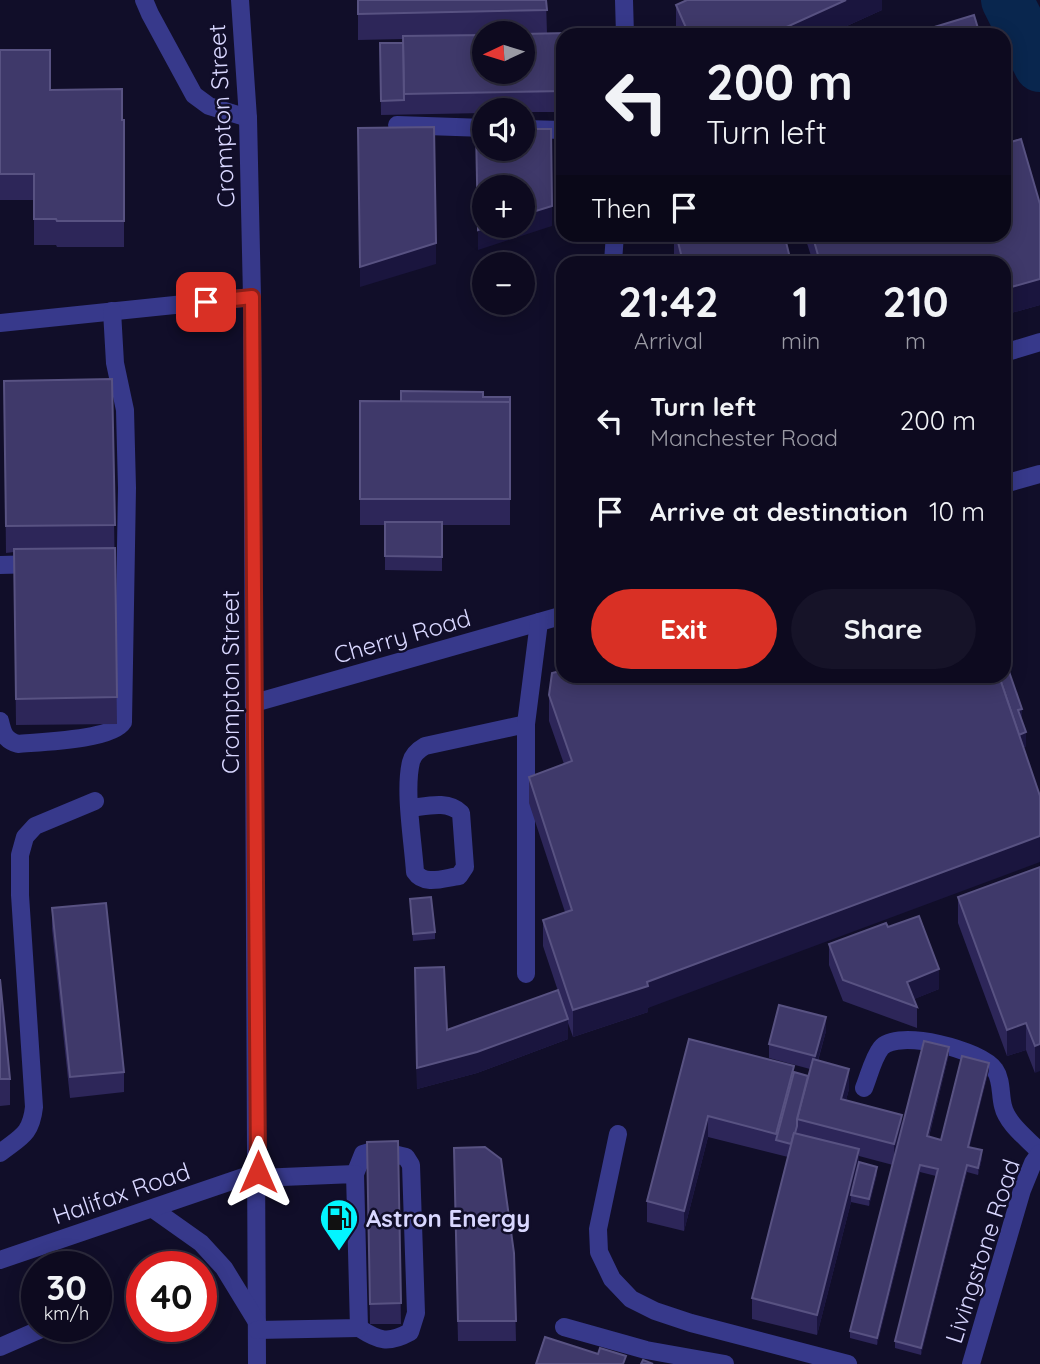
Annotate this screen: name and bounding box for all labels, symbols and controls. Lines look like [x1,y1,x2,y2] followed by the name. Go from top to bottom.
[472,21,536,84] north arrow
[472,21,535,315] map controls
[201,23,241,209] street label: Crompton Street
[706,51,853,112] text: 200 m
[591,56,682,147] icon: left
[472,98,535,161] button: sound
[706,112,827,152] text: Turn left
[472,175,535,238] button: +
[665,189,703,227] icon: arrive
[591,192,651,225] text: Then
[472,252,535,315] button: −
[176,272,236,332] pin
[618,275,719,328] text: 21:42
[792,275,809,328] text: 1
[883,275,949,328] text: 210
[187,283,225,321] icon: arrive
[634,326,703,355] text: Arrival
[781,326,820,355] text: min
[905,326,926,355] text: m
[650,390,757,423] text: Turn left
[591,402,629,440] icon: left
[900,404,976,437] text: 200 m
[650,423,838,452] text: Manchester Road
[591,493,629,531] icon: arrive
[650,495,908,528] text: Arrive at destination
[929,495,985,528] text: 10 m
[591,589,777,669] button: Exit
[791,589,976,669] button: Share
[215,590,245,774] street label: Crompton Street
[330,602,474,670] street label: Cherry Road
[221,1135,295,1209] position arrow
[48,1155,194,1231] street label: Halifax Road
[938,1155,1026,1347] street label: Livingstone Road
[318,1197,360,1252] fuel station icon: Astron Energy
[366,1203,530,1233] place label: Astron Energy
[126,1251,217,1342] speed limit sign: 40
[46,1265,87,1309] text: 30
[44,1302,89,1325] text: km/h

